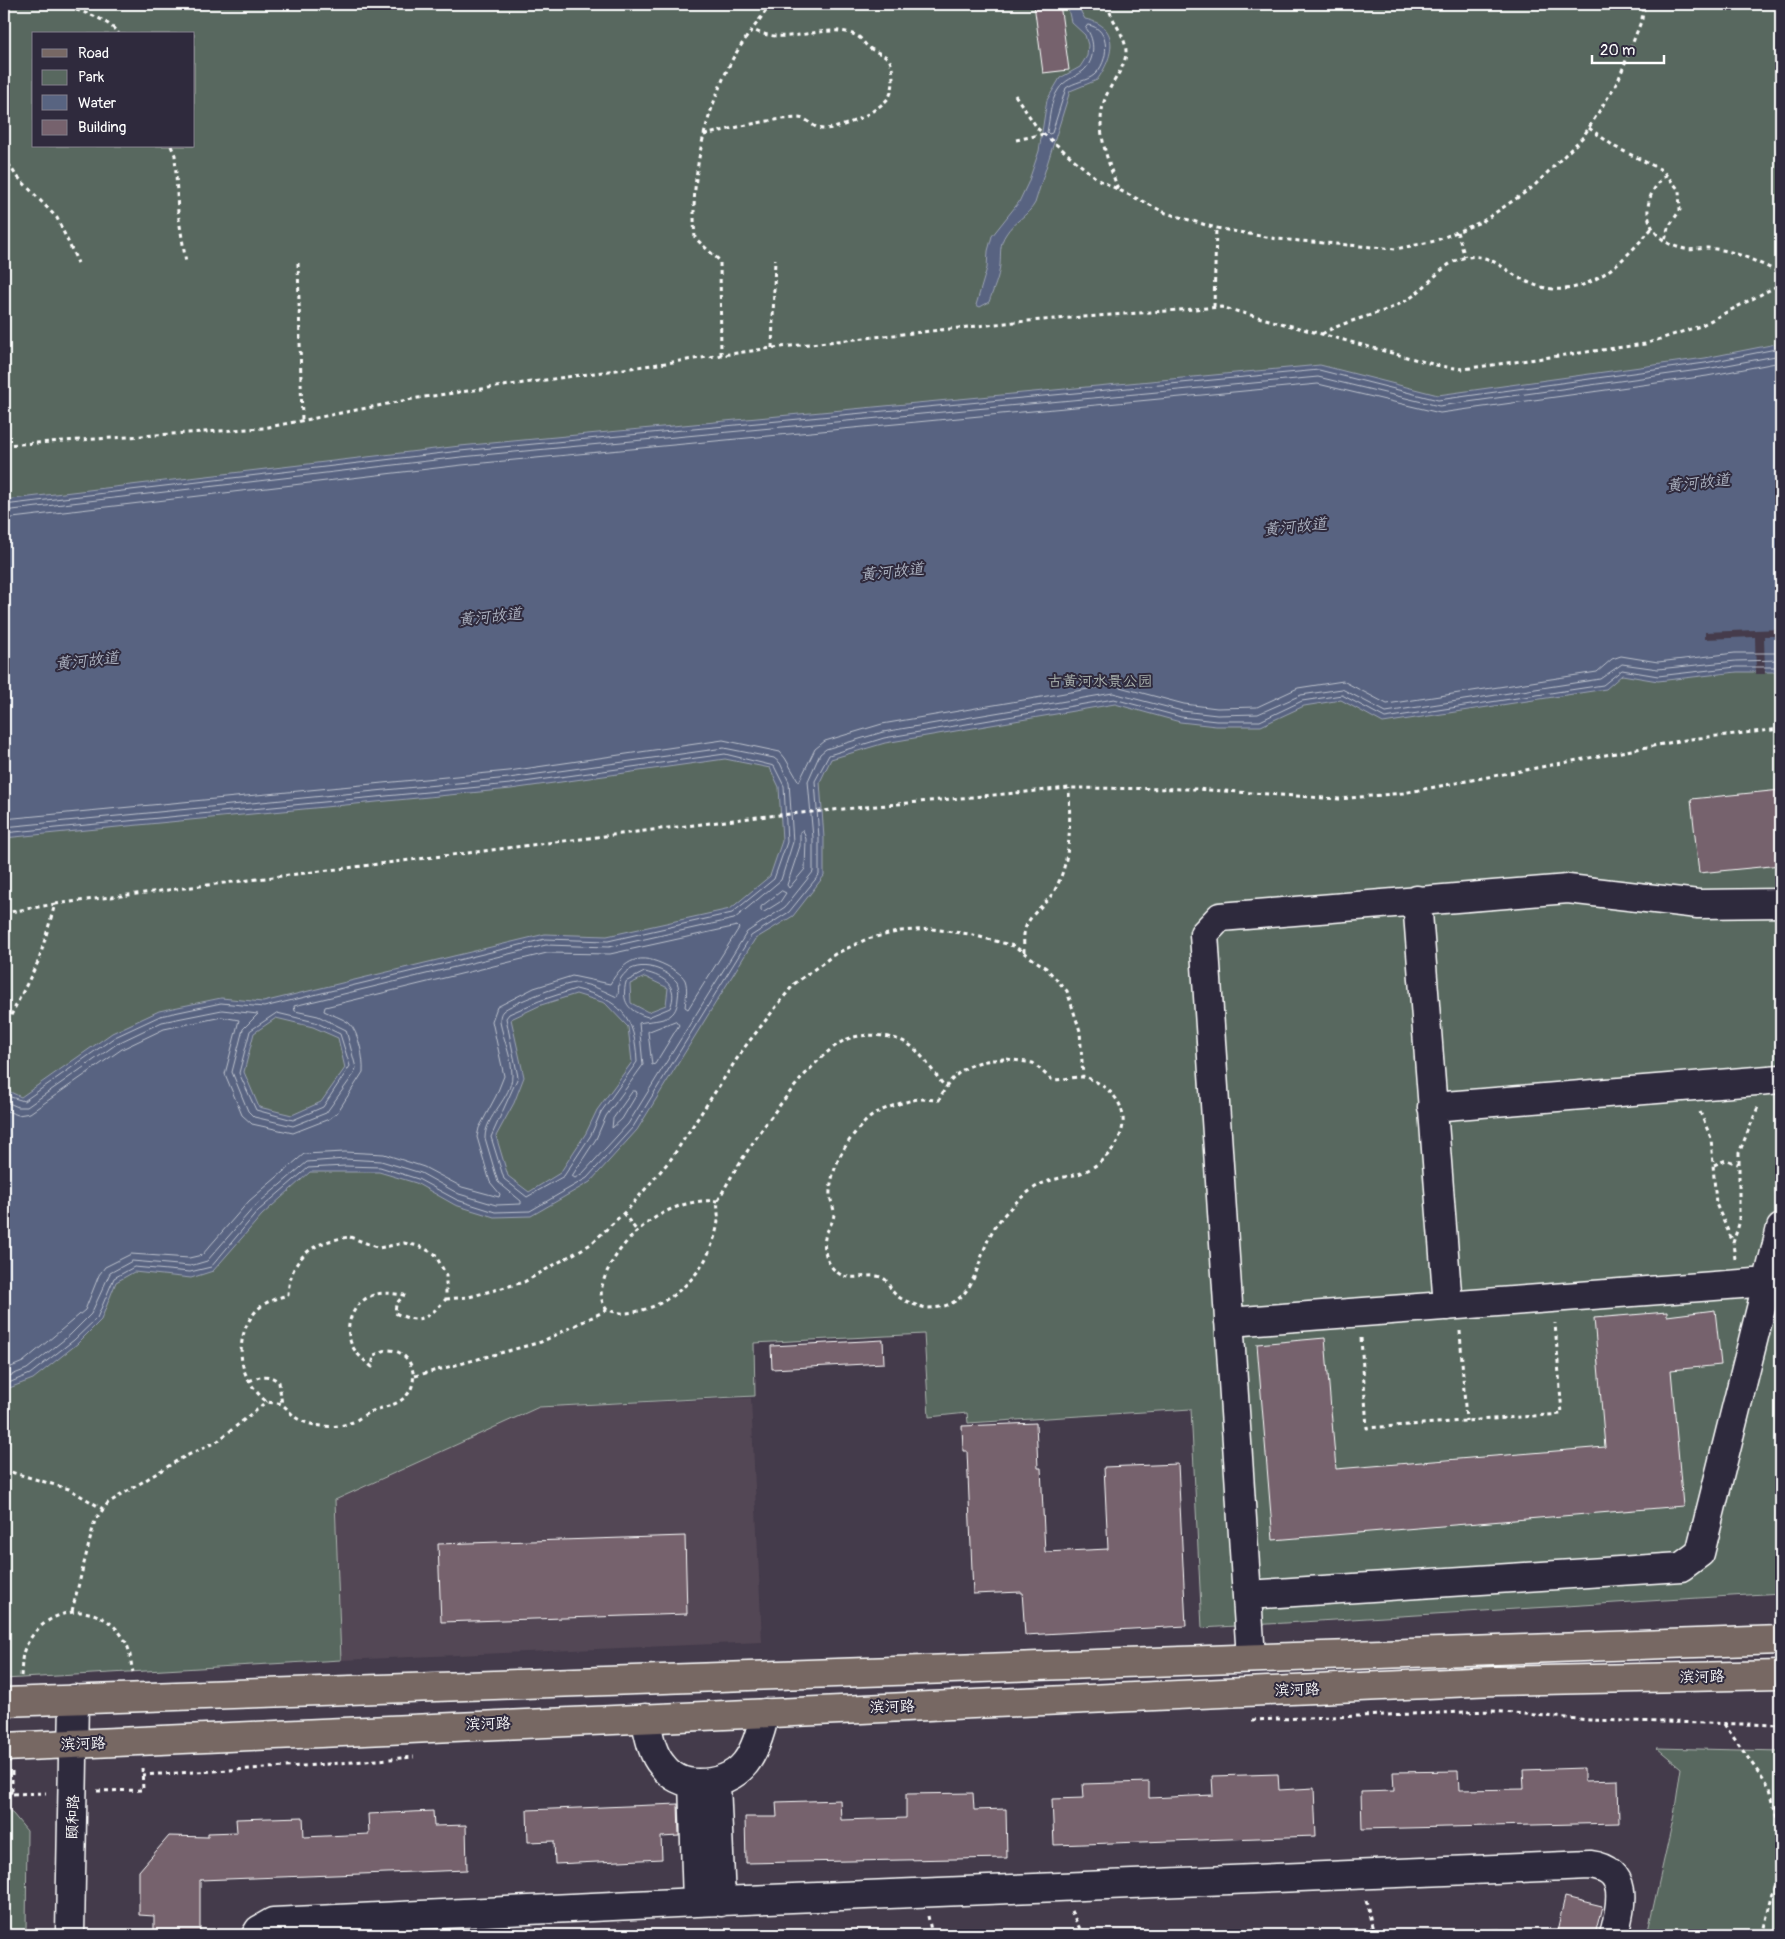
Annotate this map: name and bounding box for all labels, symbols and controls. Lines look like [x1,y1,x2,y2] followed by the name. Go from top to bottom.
[32,32,195,148] legend
[1592,32,1665,64] scale bar
[1600,41,1635,60] text: 20 m
[78,44,109,63] text: Road
[78,68,105,87] text: Park
[78,94,117,113] text: Water
[78,118,126,137] text: Building
[1665,470,1733,496] water label: 黄河故道
[1262,514,1330,540] water label: 黄河故道
[859,559,927,585] water label: 黄河故道
[457,604,525,630] water label: 黄河故道
[54,648,122,674] water label: 黄河故道
[1047,672,1153,691] park label: 古黄河水景公园
[1679,1667,1725,1687] street label: 滨河路
[1274,1680,1320,1700] street label: 滨河路
[869,1697,915,1717] street label: 滨河路
[465,1714,511,1734] street label: 滨河路
[60,1734,106,1754] street label: 滨河路
[63,1794,83,1840] street label: 颐和路

